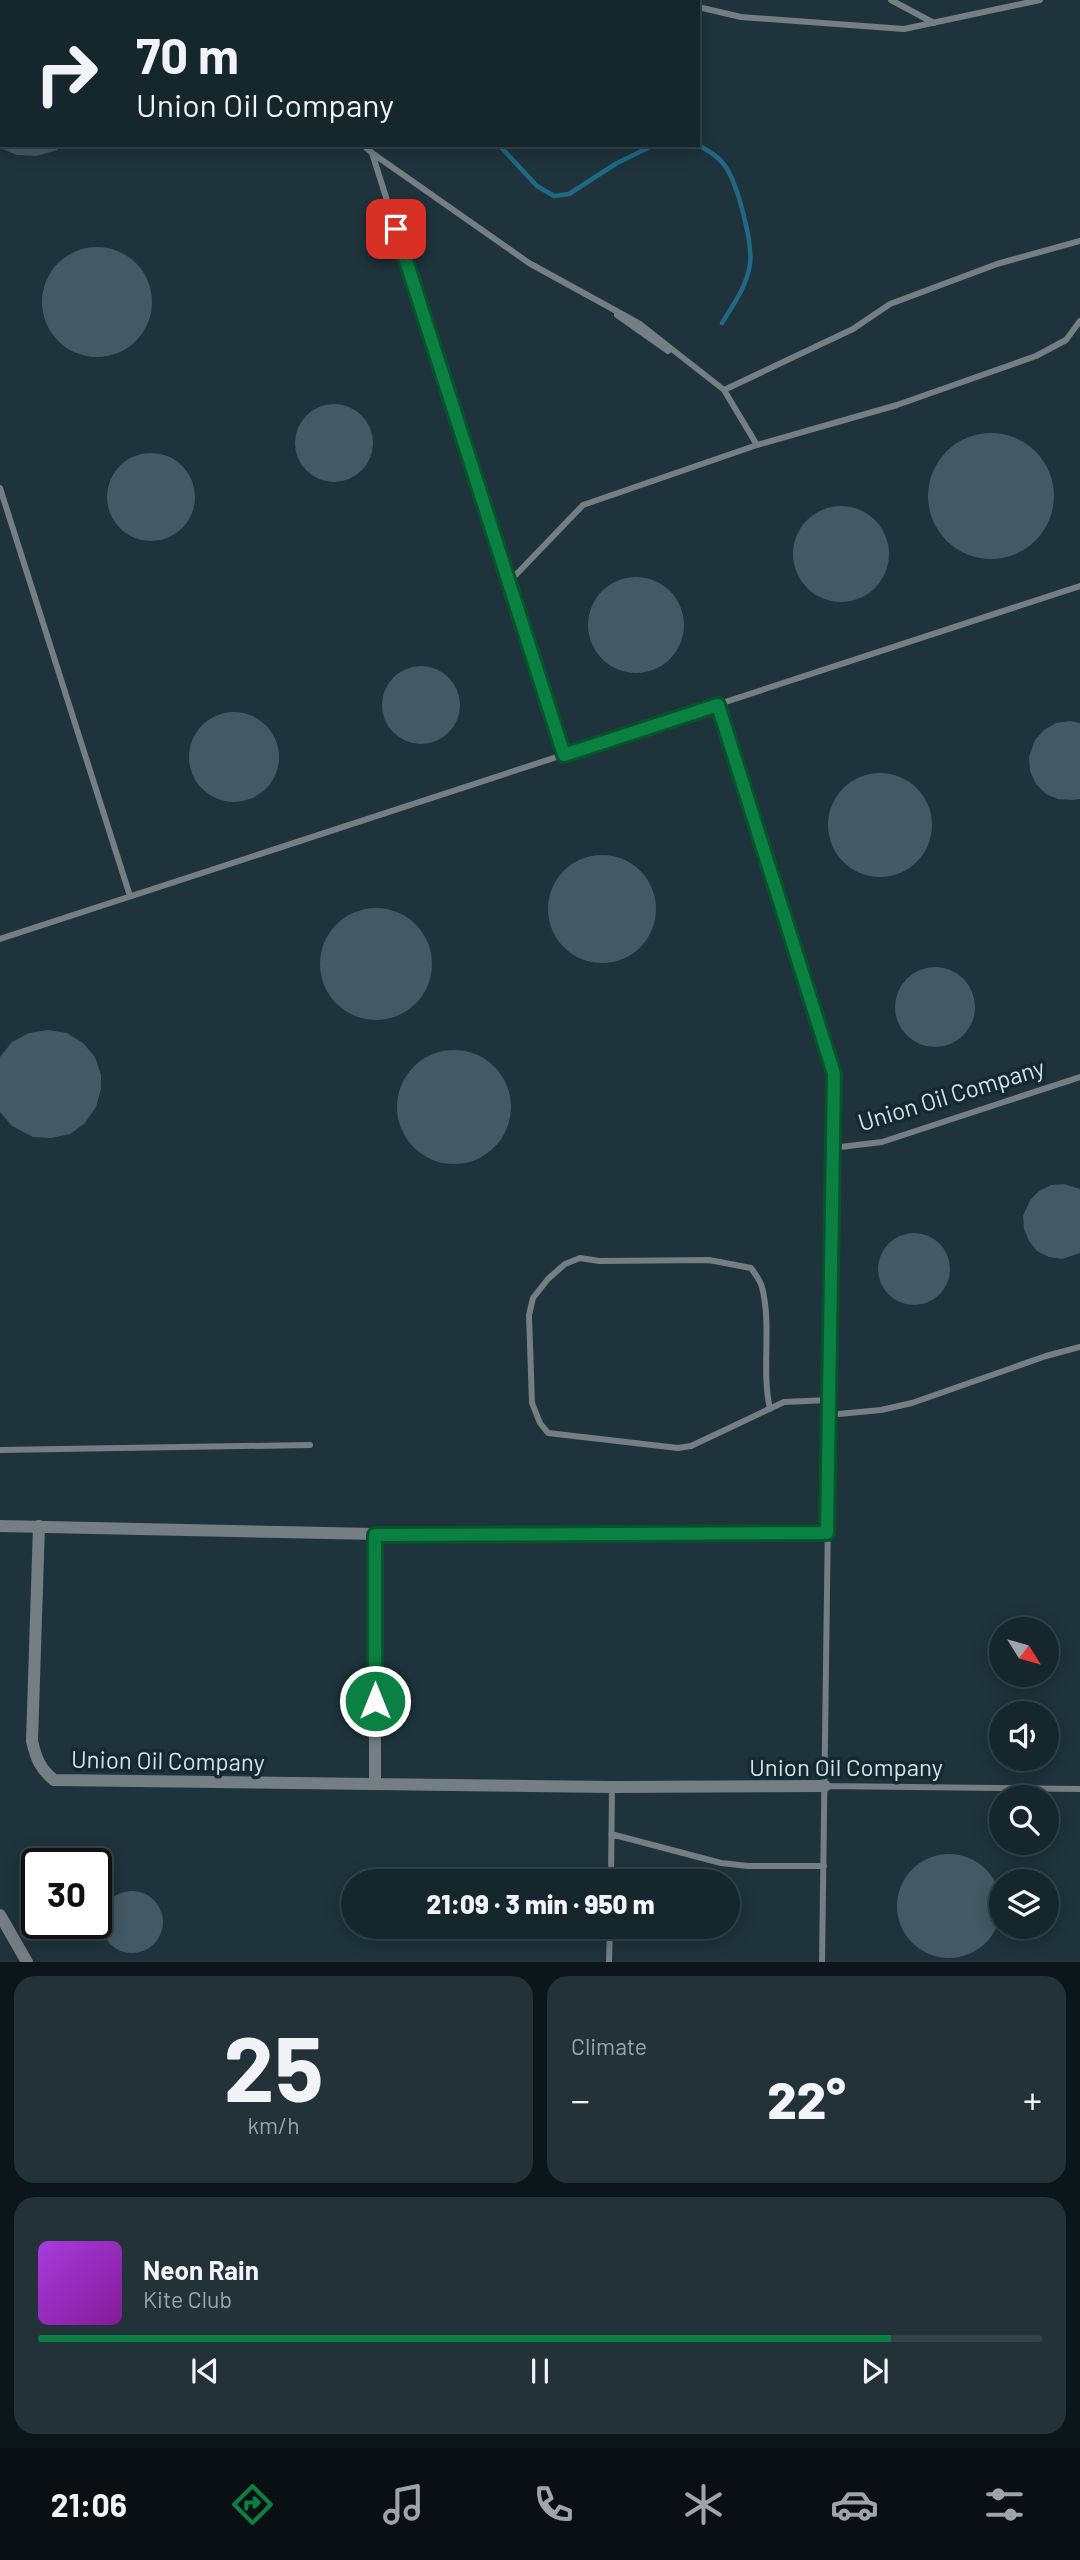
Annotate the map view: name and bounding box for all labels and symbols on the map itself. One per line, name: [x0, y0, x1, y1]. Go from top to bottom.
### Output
pin: [366, 199, 426, 259]
street label: Union Oil Company: [854, 1052, 1048, 1136]
north arrow: [989, 1617, 1059, 1687]
position arrow: [338, 1664, 412, 1738]
street label: Union Oil Company: [71, 1744, 265, 1776]
street label: Union Oil Company: [749, 1752, 943, 1781]
speed limit sign: 30: [21, 1848, 112, 1939]

